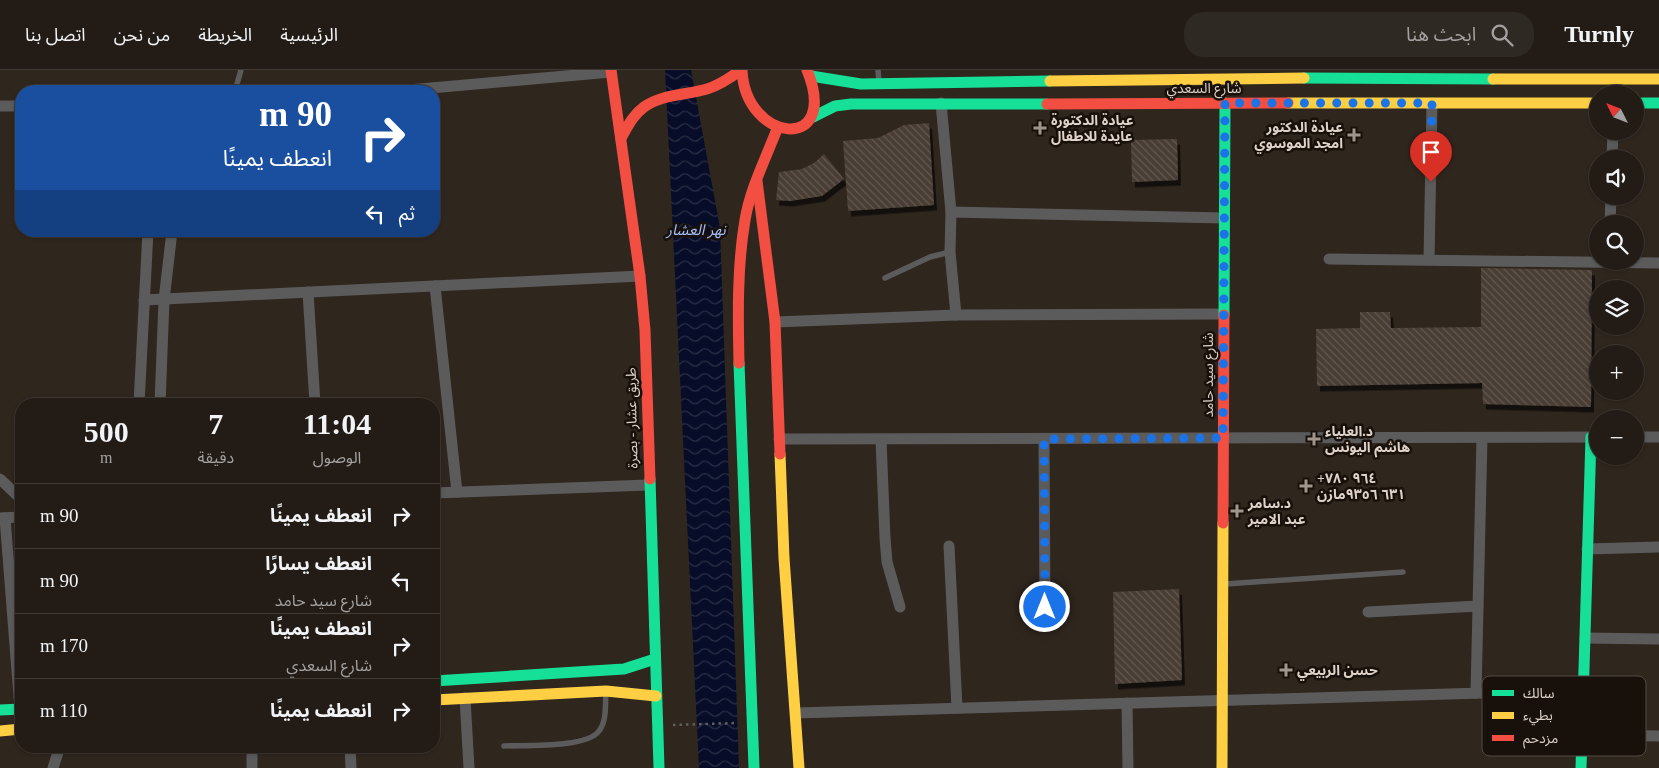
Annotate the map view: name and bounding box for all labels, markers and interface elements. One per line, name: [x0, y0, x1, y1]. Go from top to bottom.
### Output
search box: [1184, 12, 1534, 57]
icon: search: [1488, 21, 1516, 49]
text: Turnly: [1564, 21, 1634, 47]
text: ابحث هنا: [1406, 24, 1476, 45]
text: اتصل بنا: [25, 25, 86, 45]
text: من نحن: [114, 25, 170, 45]
text: الخريطة: [198, 25, 252, 45]
text: الرئيسية: [280, 25, 338, 45]
street label: شارع السعدي: [1166, 81, 1242, 99]
north arrow: [1589, 85, 1644, 140]
map controls: [1589, 85, 1644, 465]
text: 90 m: [259, 95, 332, 134]
icon: right: [350, 105, 415, 170]
place label: عيادة الدكتورة عايدة للاطفال: [1051, 113, 1134, 145]
place label: عيادة الدكتور امجد الموسوي: [1254, 120, 1343, 154]
marker: عيادة الدكتورة عايدة للاطفال: [1033, 121, 1047, 135]
marker: عيادة الدكتور امجد الموسوي: [1347, 128, 1361, 142]
pin: [1410, 131, 1452, 182]
icon: arrive: [1417, 138, 1445, 166]
text: انعطف يمينًا: [223, 146, 332, 171]
button: sound: [1589, 150, 1644, 205]
icon: left: [361, 200, 389, 228]
text: ثم: [399, 203, 415, 224]
button: search: [1589, 215, 1644, 270]
water label: نهر العشار: [665, 222, 727, 239]
button: layers: [1589, 280, 1644, 335]
street label: شارع سيد حامد: [1201, 332, 1219, 418]
button: +: [1589, 345, 1644, 400]
street label: طريق عشار - بصرة: [624, 367, 642, 469]
text: 7: [208, 407, 223, 440]
text: 11:04: [303, 407, 371, 440]
button: −: [1589, 410, 1644, 465]
text: 500: [84, 415, 129, 448]
place label: د.العلياء هاشم اليونس: [1325, 424, 1410, 458]
marker: د.العلياء هاشم اليونس: [1307, 432, 1321, 446]
text: m: [100, 449, 113, 466]
text: دقيقة: [198, 449, 234, 466]
text: الوصول: [313, 449, 361, 466]
place label: +٩٦٤ ٧٨٠ ٦٣١ ٩٣٥٦مازن: [1317, 471, 1405, 503]
marker: +٩٦٤ ٧٨٠ ٦٣١ ٩٣٥٦مازن: [1299, 479, 1313, 493]
place label: د.سامر عبد الامير: [1247, 496, 1306, 528]
icon: right: [387, 502, 415, 530]
marker: د.سامر عبد الامير: [1230, 504, 1244, 518]
text: 90 m: [40, 505, 79, 526]
text: انعطف يمينًا: [270, 505, 372, 526]
text: انعطف يسارًا: [265, 553, 372, 574]
icon: left: [387, 567, 415, 595]
text: 90 m: [40, 570, 79, 591]
position arrow: [1018, 580, 1070, 632]
text: شارع سيد حامد: [275, 592, 372, 609]
text: انعطف يمينًا: [270, 618, 372, 639]
icon: right: [387, 632, 415, 660]
text: 170 m: [40, 635, 88, 656]
text: شارع السعدي: [286, 657, 372, 674]
marker: حسن الربيعي: [1279, 663, 1293, 677]
place label: حسن الربيعي: [1297, 663, 1378, 681]
legend: [1482, 676, 1646, 756]
text: سالك: [1523, 686, 1555, 701]
icon: right: [387, 697, 415, 725]
text: 110 m: [40, 700, 87, 721]
text: انعطف يمينًا: [270, 700, 372, 721]
text: بطيء: [1523, 708, 1553, 726]
text: مزدحم: [1523, 731, 1558, 749]

